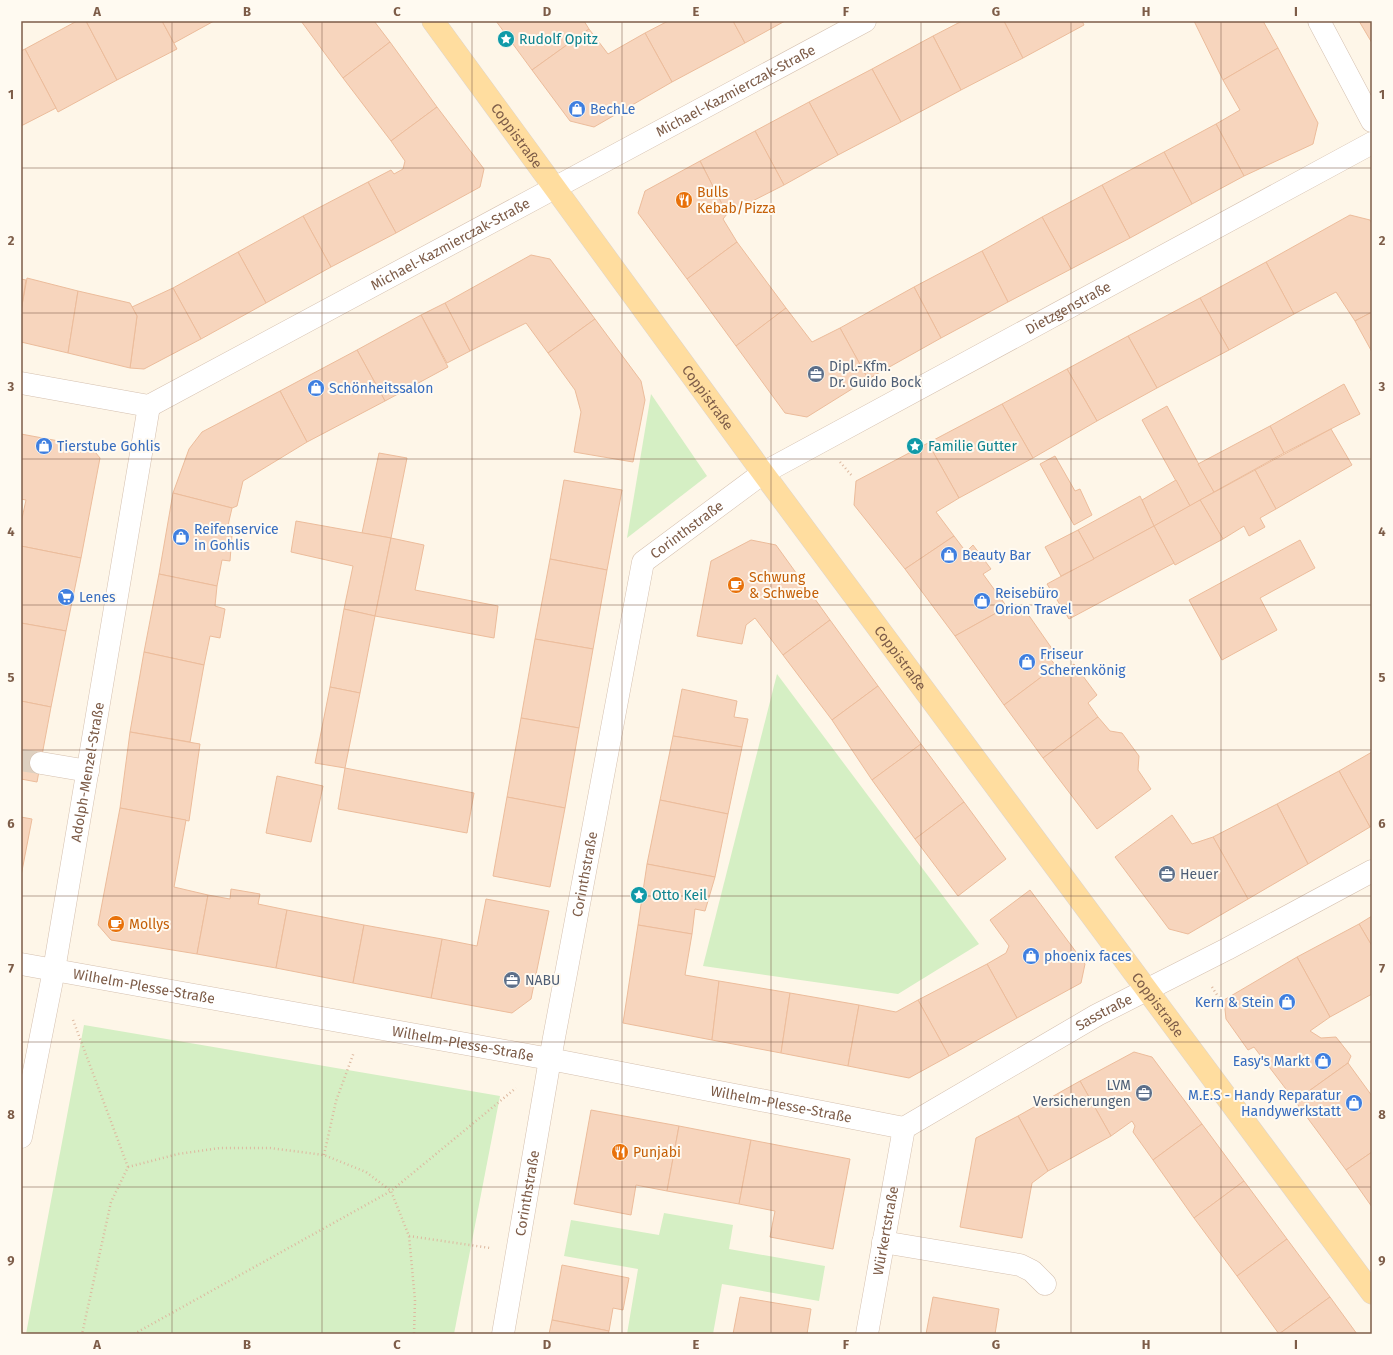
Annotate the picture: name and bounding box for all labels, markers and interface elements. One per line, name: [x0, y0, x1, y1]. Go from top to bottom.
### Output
text: A: [92, 4, 101, 19]
text: B: [243, 4, 251, 19]
text: C: [393, 4, 401, 19]
text: D: [543, 4, 552, 19]
text: E: [693, 4, 700, 19]
text: F: [843, 4, 850, 19]
text: G: [992, 4, 1000, 19]
text: H: [1142, 4, 1150, 19]
text: I: [1294, 4, 1298, 19]
place icon: Rudolf Opitz: [496, 29, 516, 49]
place label: Rudolf Opitz: [519, 31, 598, 48]
street label: Michael-Kazmierczak-Straße: [653, 41, 818, 141]
text: 1: [8, 87, 14, 102]
text: 1: [1379, 87, 1385, 102]
shop icon: BechLe: [567, 99, 587, 119]
street label: Coppistraße: [487, 100, 546, 172]
place label: BechLe: [590, 101, 635, 118]
place label: Bulls Kebab/Pizza: [697, 184, 776, 217]
restaurant icon: Bulls Kebab/Pizza: [674, 190, 694, 210]
street label: Michael-Kazmierczak-Straße: [368, 195, 533, 294]
text: 2: [8, 233, 15, 248]
text: 2: [1379, 233, 1386, 248]
street label: Dietzgenstraße: [1023, 278, 1114, 338]
place label: Dipl.-Kfm. Dr. Guido Bock: [829, 358, 922, 391]
street label: Coppistraße: [678, 362, 737, 434]
office icon: Dipl.-Kfm. Dr. Guido Bock: [806, 364, 826, 384]
shop icon: Schönheitssalon: [306, 378, 326, 398]
text: 3: [7, 379, 15, 394]
text: 3: [1378, 379, 1386, 394]
place label: Schönheitssalon: [329, 380, 433, 397]
shop icon: Tierstube Gohlis: [34, 436, 54, 456]
place icon: Familie Gutter: [905, 436, 925, 456]
place label: Tierstube Gohlis: [57, 438, 161, 455]
place label: Familie Gutter: [928, 438, 1017, 455]
street label: Corinthstraße: [647, 497, 727, 563]
place label: Reifenservice in Gohlis: [194, 521, 279, 554]
text: 4: [7, 524, 15, 539]
text: 4: [1378, 524, 1386, 539]
shop icon: Reifenservice in Gohlis: [171, 527, 191, 547]
shop icon: Beauty Bar: [939, 545, 959, 565]
place label: Beauty Bar: [962, 547, 1031, 564]
place label: Schwung & Schwebe: [749, 569, 819, 602]
cafe icon: Schwung & Schwebe: [726, 575, 746, 595]
place label: Reisebüro Orion Travel: [995, 585, 1072, 618]
supermarket icon: Lenes: [56, 587, 76, 607]
place label: Lenes: [79, 589, 116, 606]
shop icon: Reisebüro Orion Travel: [972, 591, 992, 611]
street label: Coppistraße: [870, 622, 930, 694]
place label: Friseur Scherenkönig: [1040, 646, 1126, 679]
shop icon: Friseur Scherenkönig: [1017, 652, 1037, 672]
text: 5: [8, 670, 15, 685]
text: 5: [1379, 670, 1386, 685]
street label: Adolph-Menzel-Straße: [68, 701, 108, 843]
text: 6: [7, 816, 15, 831]
text: 6: [1378, 816, 1386, 831]
street label: Corinthstraße: [569, 830, 601, 918]
office icon: Heuer: [1157, 864, 1177, 884]
place label: Heuer: [1180, 866, 1219, 883]
place icon: Otto Keil: [629, 885, 649, 905]
place label: Otto Keil: [652, 887, 707, 904]
cafe icon: Mollys: [106, 914, 126, 934]
place label: Mollys: [129, 916, 170, 933]
shop icon: phoenix faces: [1021, 946, 1041, 966]
place label: phoenix faces: [1044, 948, 1132, 965]
text: 7: [8, 961, 14, 976]
text: 7: [1379, 961, 1385, 976]
street label: Wilhelm-Plesse-Straße: [72, 966, 216, 1008]
street label: Coppistraße: [1128, 969, 1187, 1041]
office icon: NABU: [502, 970, 522, 990]
place label: NABU: [525, 972, 560, 989]
street label: Sasstraße: [1073, 991, 1135, 1035]
shop icon: Kern & Stein: [1277, 992, 1297, 1012]
place label: Kern & Stein: [1195, 994, 1274, 1011]
street label: Wilhelm-Plesse-Straße: [391, 1023, 535, 1065]
shop icon: Easy's Markt: [1313, 1051, 1333, 1071]
place label: Easy's Markt: [1233, 1053, 1311, 1070]
place label: LVM Versicherungen: [1033, 1077, 1131, 1110]
street label: Wilhelm-Plesse-Straße: [709, 1082, 853, 1127]
office icon: LVM Versicherungen: [1134, 1083, 1154, 1103]
place label: M.E.S - Handy Reparatur Handywerkstatt: [1188, 1087, 1342, 1120]
shop icon: M.E.S - Handy Reparatur Handywerkstatt: [1344, 1093, 1364, 1113]
text: 8: [7, 1107, 15, 1122]
text: 8: [1378, 1107, 1386, 1122]
restaurant icon: Punjabi: [610, 1142, 630, 1162]
place label: Punjabi: [633, 1144, 681, 1161]
street label: Corinthstraße: [512, 1149, 543, 1237]
street label: Würkertstraße: [870, 1185, 902, 1277]
text: 9: [7, 1253, 15, 1268]
text: 9: [1378, 1253, 1386, 1268]
text: A: [92, 1337, 101, 1352]
text: B: [243, 1337, 251, 1352]
text: C: [393, 1337, 401, 1352]
text: D: [543, 1337, 552, 1352]
text: E: [693, 1337, 700, 1352]
text: F: [843, 1337, 850, 1352]
text: G: [992, 1337, 1000, 1352]
text: H: [1142, 1337, 1150, 1352]
text: I: [1294, 1337, 1298, 1352]

